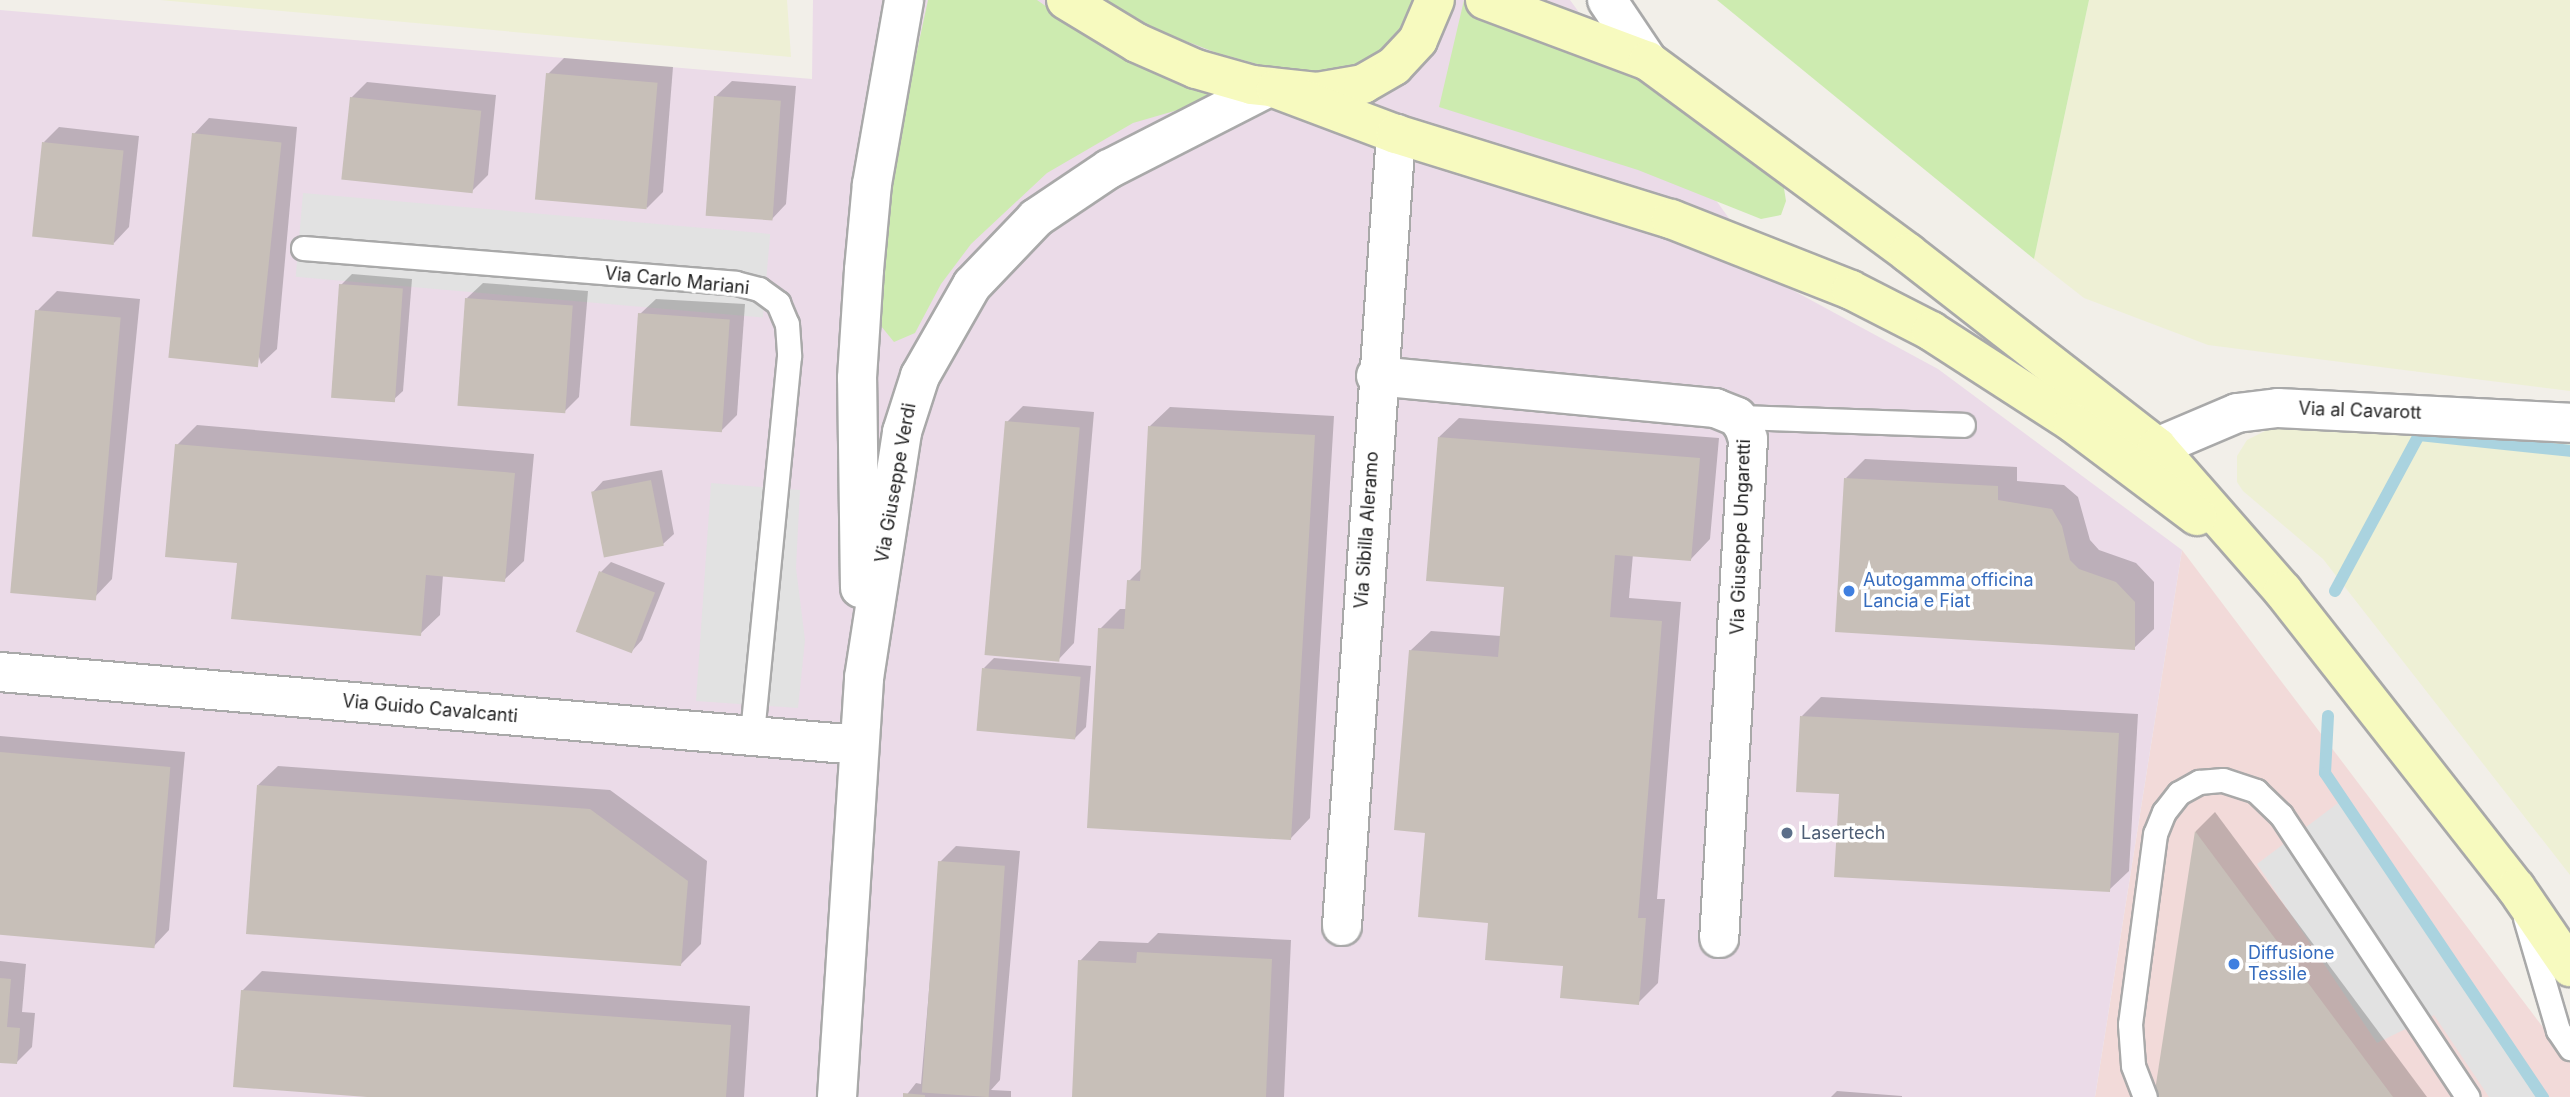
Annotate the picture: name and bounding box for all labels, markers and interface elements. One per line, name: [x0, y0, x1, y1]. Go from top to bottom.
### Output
street label: Via Carlo Mariani: [604, 263, 750, 299]
street label: Via al Cavarott: [2298, 398, 2422, 424]
street label: Via Giuseppe Verdi: [871, 401, 921, 565]
street label: Via Giuseppe Ungaretti: [1727, 439, 1755, 635]
street label: Via Sibilla Aleramo: [1351, 451, 1383, 609]
place label: Autogamma officina Lancia e Fiat: [1863, 570, 2034, 612]
marker: Autogamma officina Lancia e Fiat: [1841, 583, 1857, 599]
street label: Via Guido Cavalcanti: [341, 691, 519, 727]
place label: Lasertech: [1801, 822, 1885, 844]
marker: Lasertech: [1779, 825, 1795, 841]
place label: Diffusione Tessile: [2248, 943, 2334, 986]
marker: Diffusione Tessile: [2226, 956, 2242, 972]

